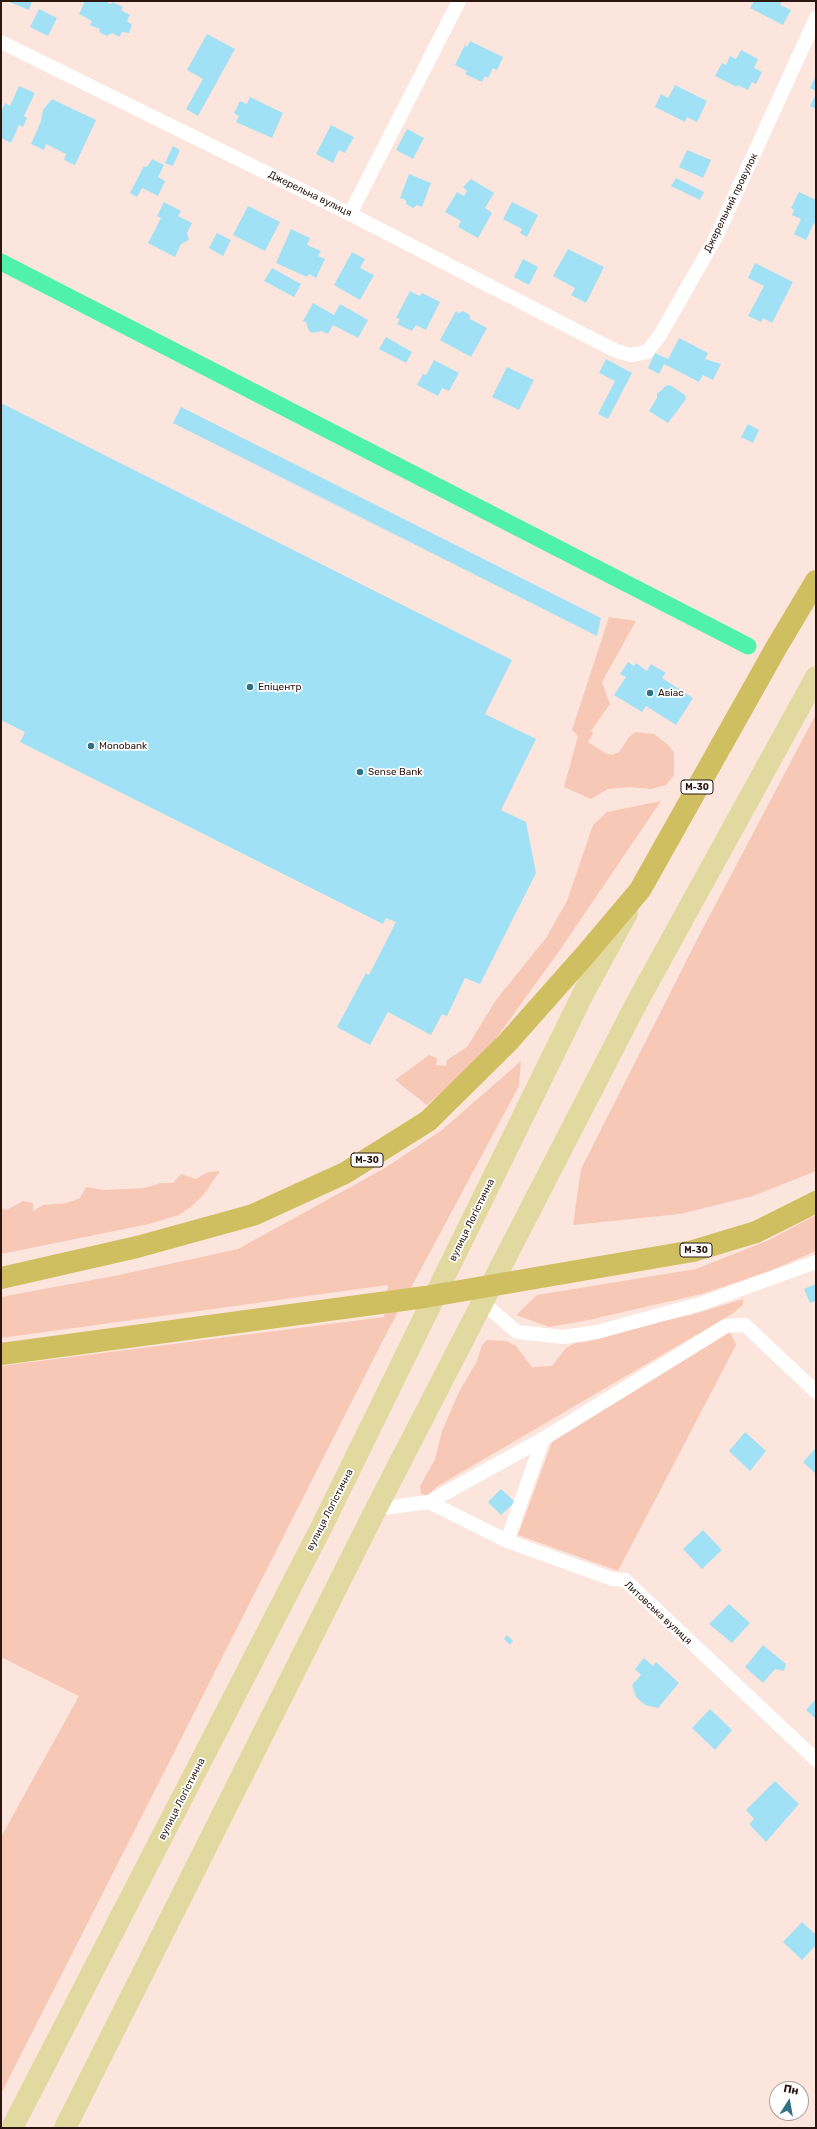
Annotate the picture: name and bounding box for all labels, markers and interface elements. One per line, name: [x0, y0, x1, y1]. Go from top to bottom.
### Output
street label: Джерельний провулок: [702, 151, 760, 255]
street label: Джерельна вулиця: [266, 169, 354, 219]
place label: Епіцентр: [258, 681, 301, 693]
marker: Епіцентр: [245, 682, 255, 692]
place label: Авіас: [658, 687, 684, 699]
marker: Авіас: [645, 688, 655, 698]
place label: Monobank: [99, 740, 147, 752]
marker: Monobank: [86, 741, 96, 751]
place label: Sense Bank: [368, 766, 422, 778]
marker: Sense Bank: [355, 767, 365, 777]
road number: М-30: [681, 780, 713, 794]
road number: М-30: [351, 1153, 383, 1167]
street label: вулиця Логістична: [447, 1177, 497, 1263]
road number: М-30: [680, 1243, 712, 1257]
street label: вулиця Логістична: [304, 1467, 356, 1553]
street label: Литовська вулиця: [622, 1579, 694, 1647]
street label: вулиця Логістична: [156, 1756, 208, 1842]
north arrow: [769, 2081, 809, 2121]
text: Пн: [782, 2082, 800, 2098]

